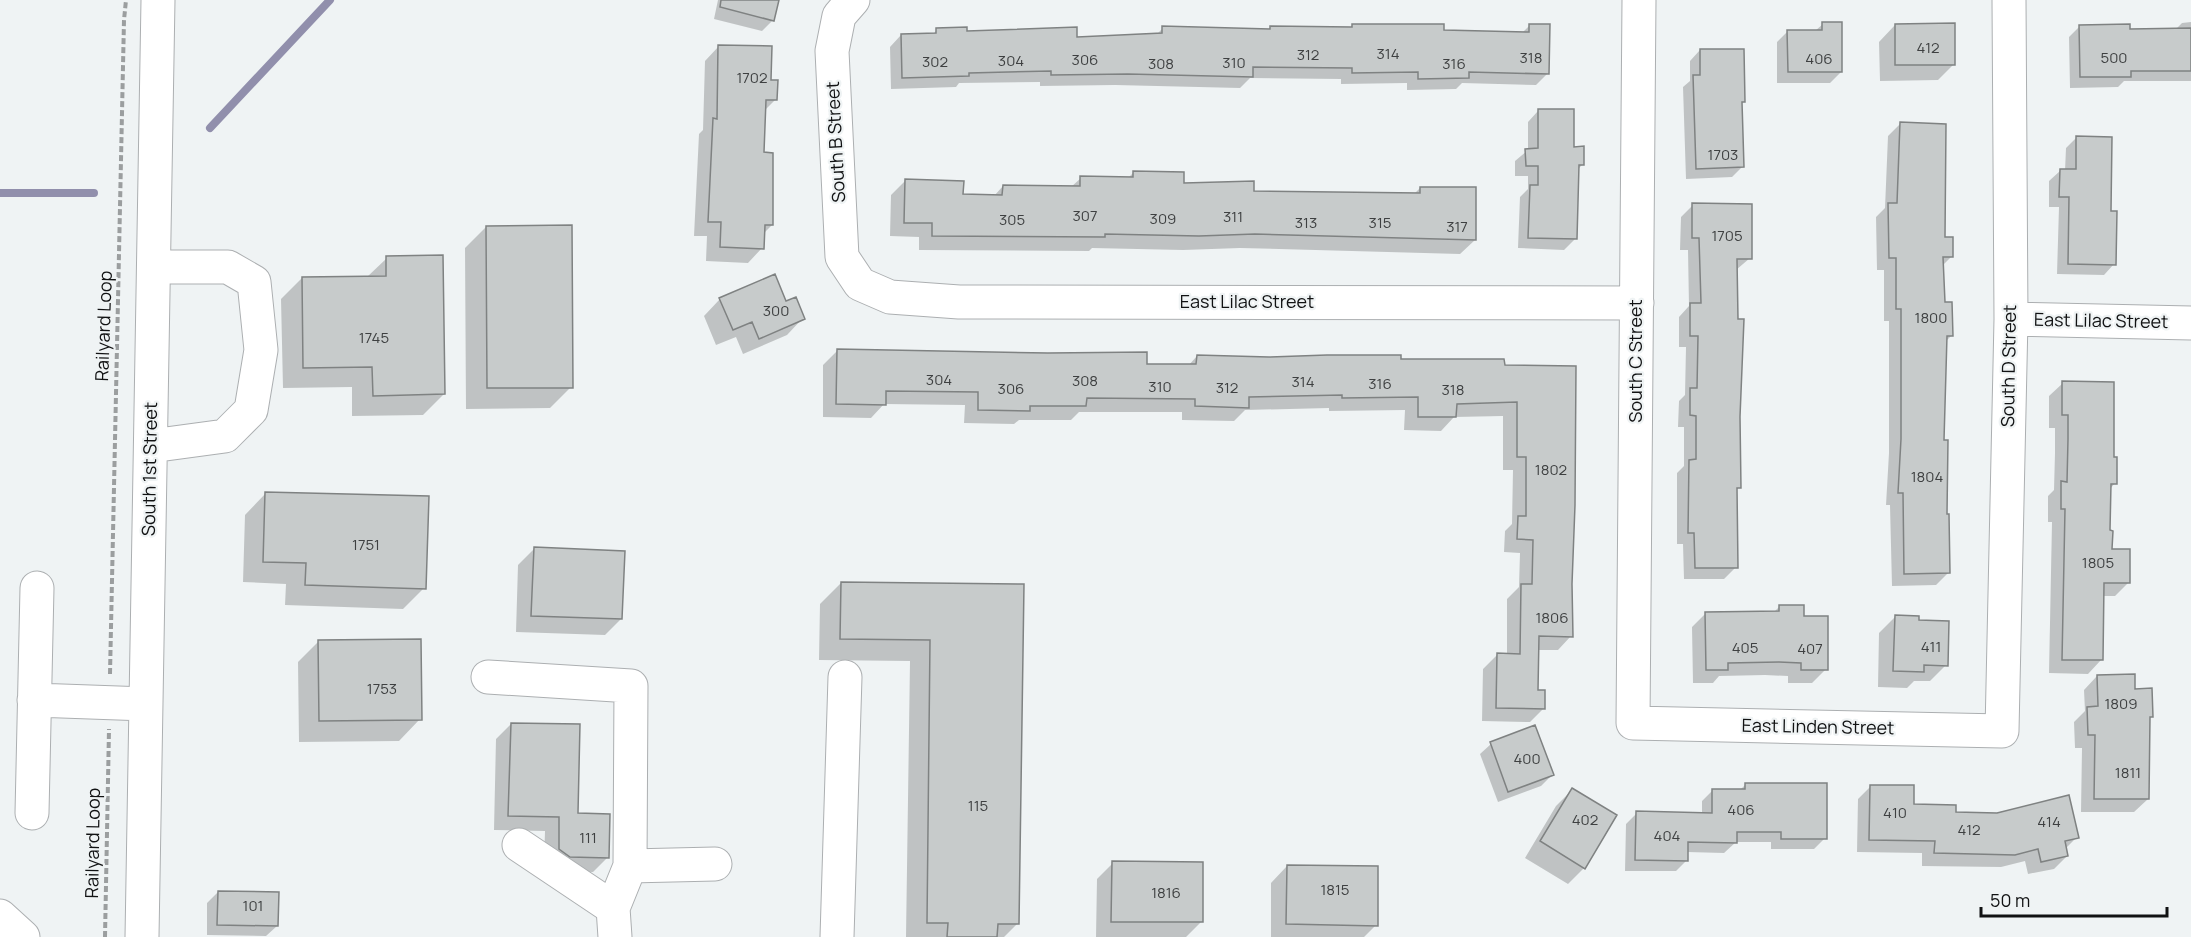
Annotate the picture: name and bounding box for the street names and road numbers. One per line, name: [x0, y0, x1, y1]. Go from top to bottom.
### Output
street label: South B Street: [820, 81, 850, 203]
street label: Railyard Loop: [89, 270, 117, 382]
street label: East Lilac Street: [1180, 289, 1314, 313]
street label: South C Street: [1623, 299, 1647, 423]
street label: South D Street: [1995, 305, 2021, 427]
street label: East Lilac Street: [2034, 307, 2168, 333]
street label: South 1st Street: [136, 402, 162, 536]
street label: East Linden Street: [1742, 713, 1895, 739]
street label: Railyard Loop: [79, 787, 105, 898]

